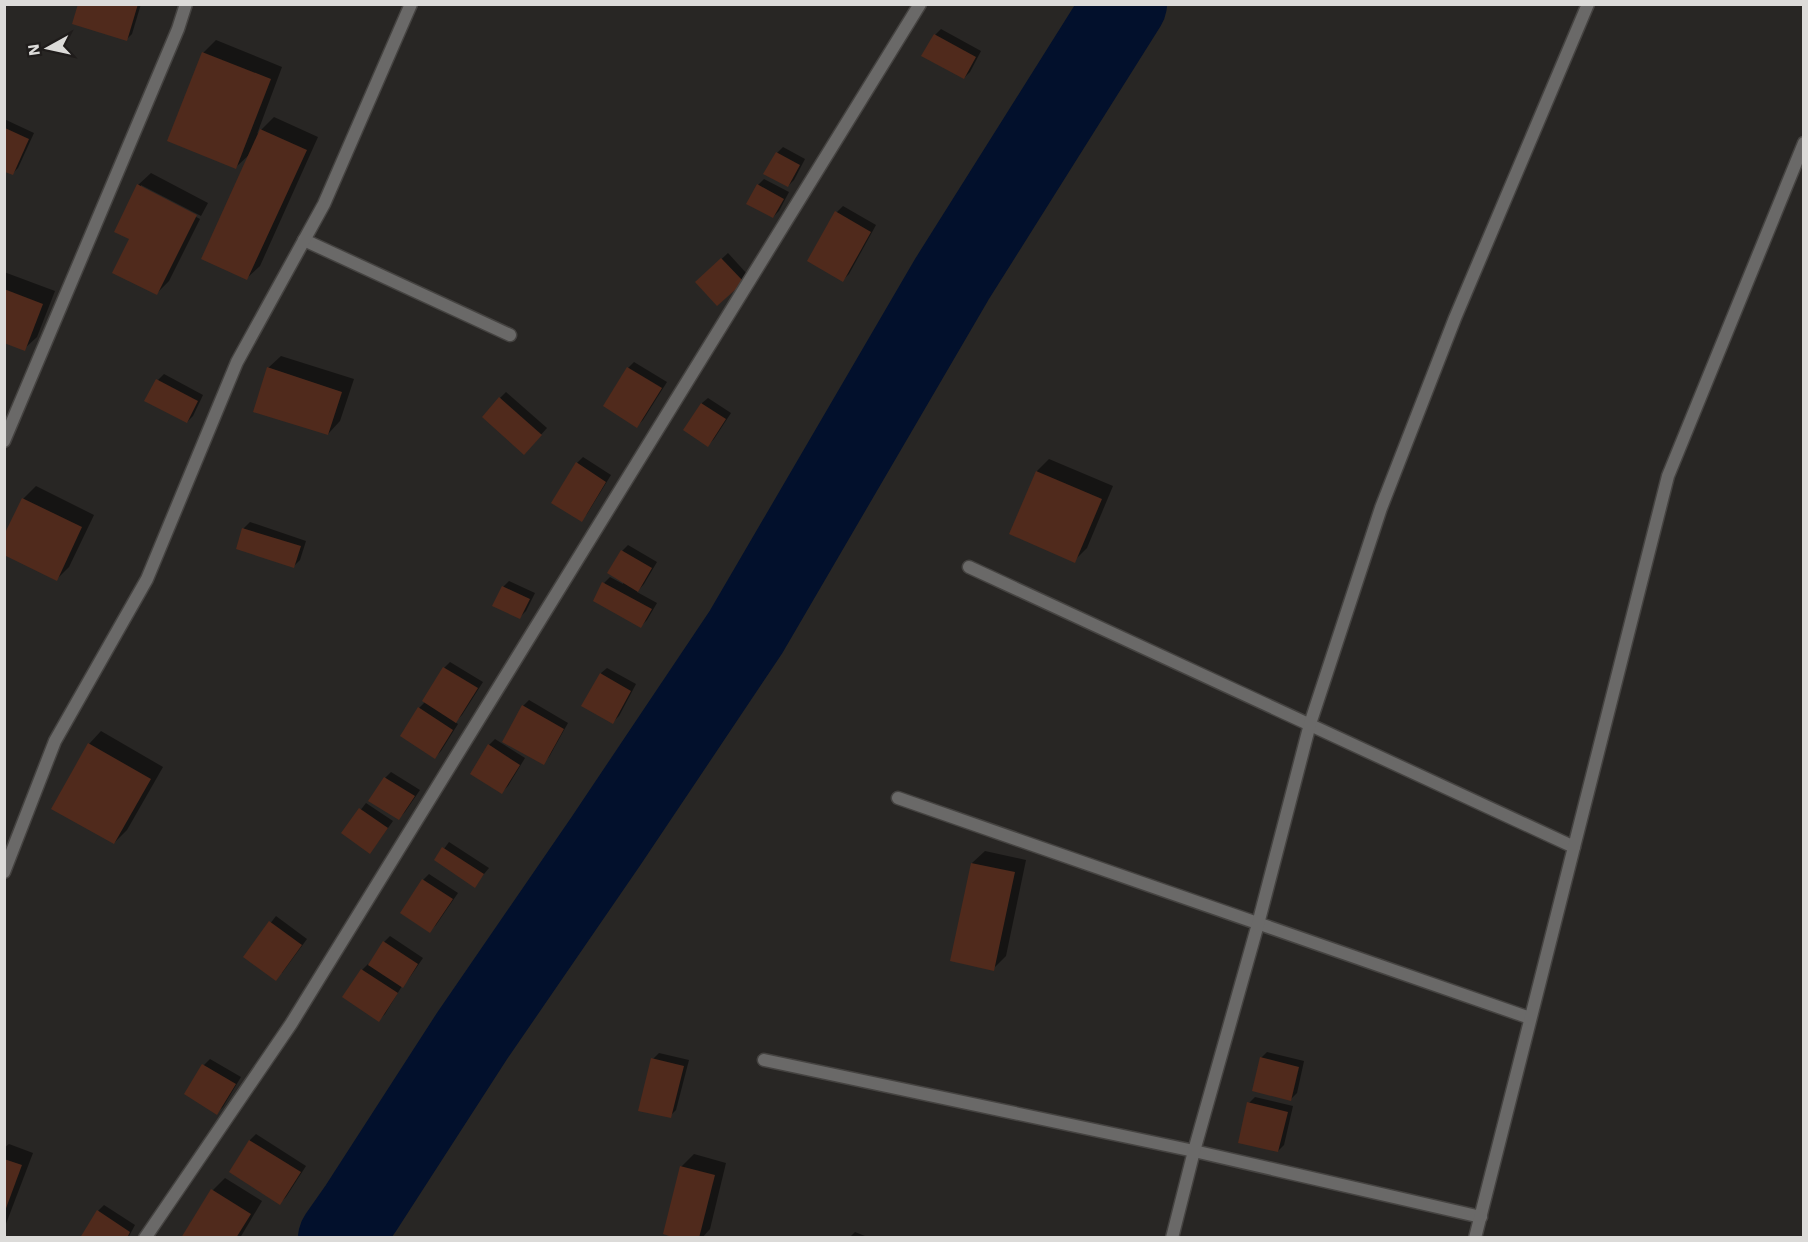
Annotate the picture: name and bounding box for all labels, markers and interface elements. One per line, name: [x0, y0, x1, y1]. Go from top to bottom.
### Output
north arrow: [18, 18, 78, 78]
text: N: [23, 43, 44, 57]

